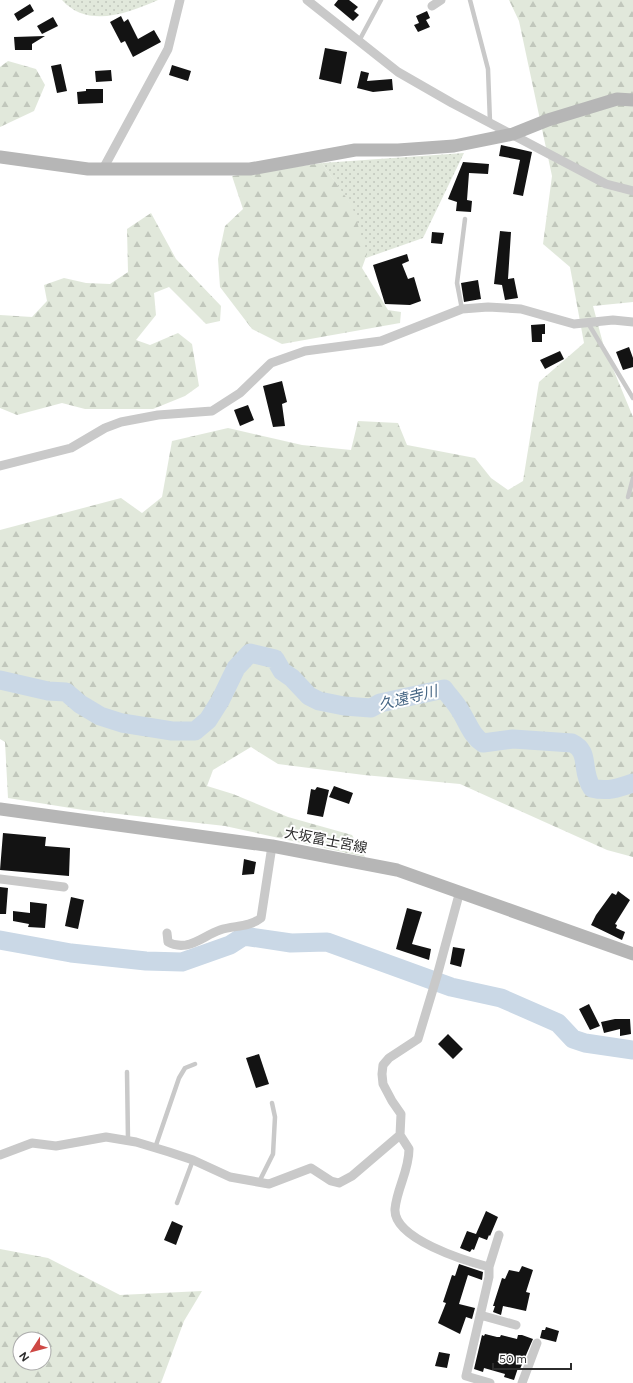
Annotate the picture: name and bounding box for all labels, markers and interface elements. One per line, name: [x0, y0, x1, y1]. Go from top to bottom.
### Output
water label: 久遠寺川: [377, 682, 441, 714]
street label: 大坂富士宮線: [283, 824, 369, 857]
north arrow: [12, 1331, 52, 1371]
scale bar: [493, 1345, 571, 1371]
text: N: [17, 1349, 32, 1364]
text: 50 m: [499, 1352, 527, 1366]

